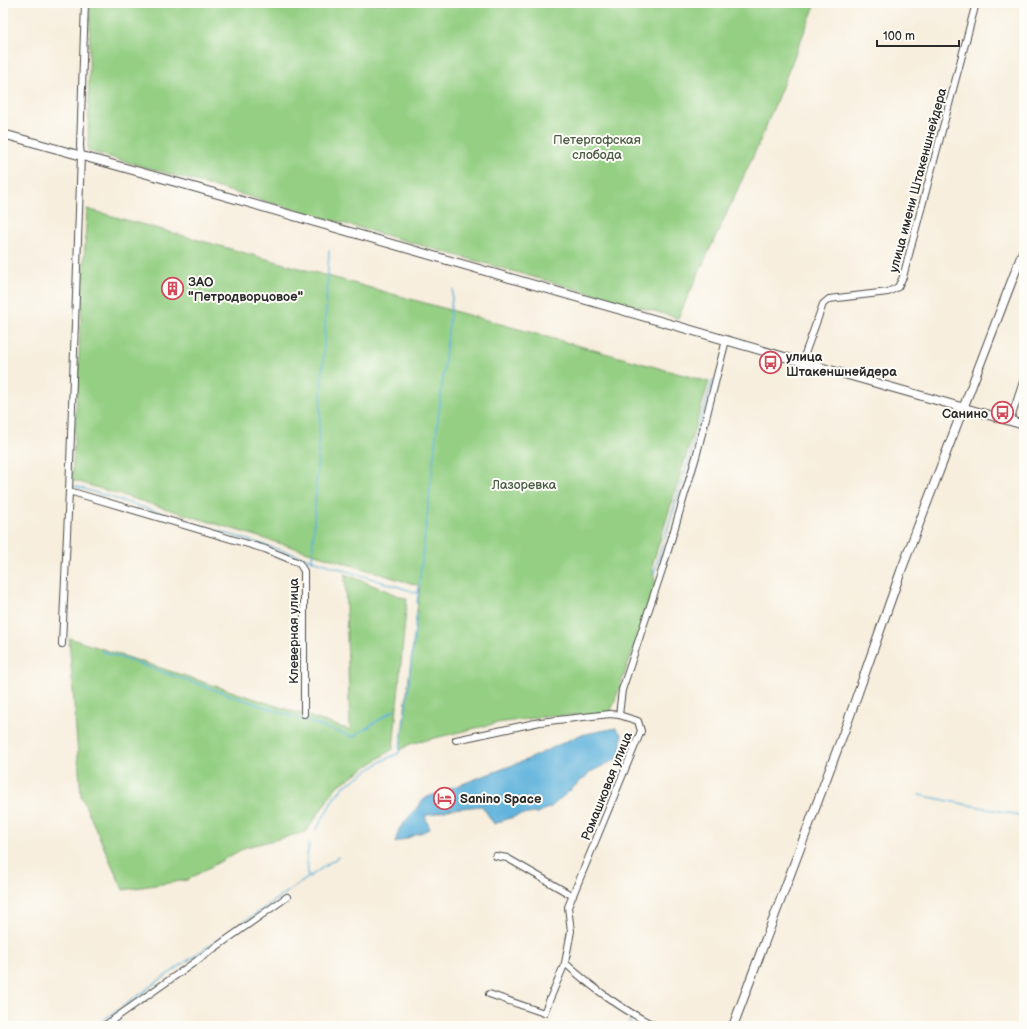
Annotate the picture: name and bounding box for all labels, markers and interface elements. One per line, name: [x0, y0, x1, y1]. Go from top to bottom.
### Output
scale bar: [877, 22, 959, 48]
text: 100 m: [883, 29, 915, 44]
street label: улица имени Штакеншнейдера: [886, 86, 950, 274]
park label: Петергофская слобода: [553, 132, 641, 163]
place label: ЗАО "Петродворцовое": [188, 274, 303, 305]
building icon: ЗАО "Петродворцовое": [160, 275, 186, 301]
place label: улица Штакеншнейдера: [786, 349, 897, 380]
bus stop icon: улица Штакеншнейдера: [758, 350, 784, 376]
bus stop icon: Санино: [990, 400, 1016, 426]
place label: Санино: [942, 406, 988, 422]
park label: Лазоревка: [491, 477, 557, 493]
street label: Клеверная улица: [286, 578, 302, 684]
street label: Ромашковая улица: [578, 729, 636, 843]
hotel icon: Sanino Space: [432, 785, 458, 811]
place label: Sanino Space: [460, 791, 542, 807]

